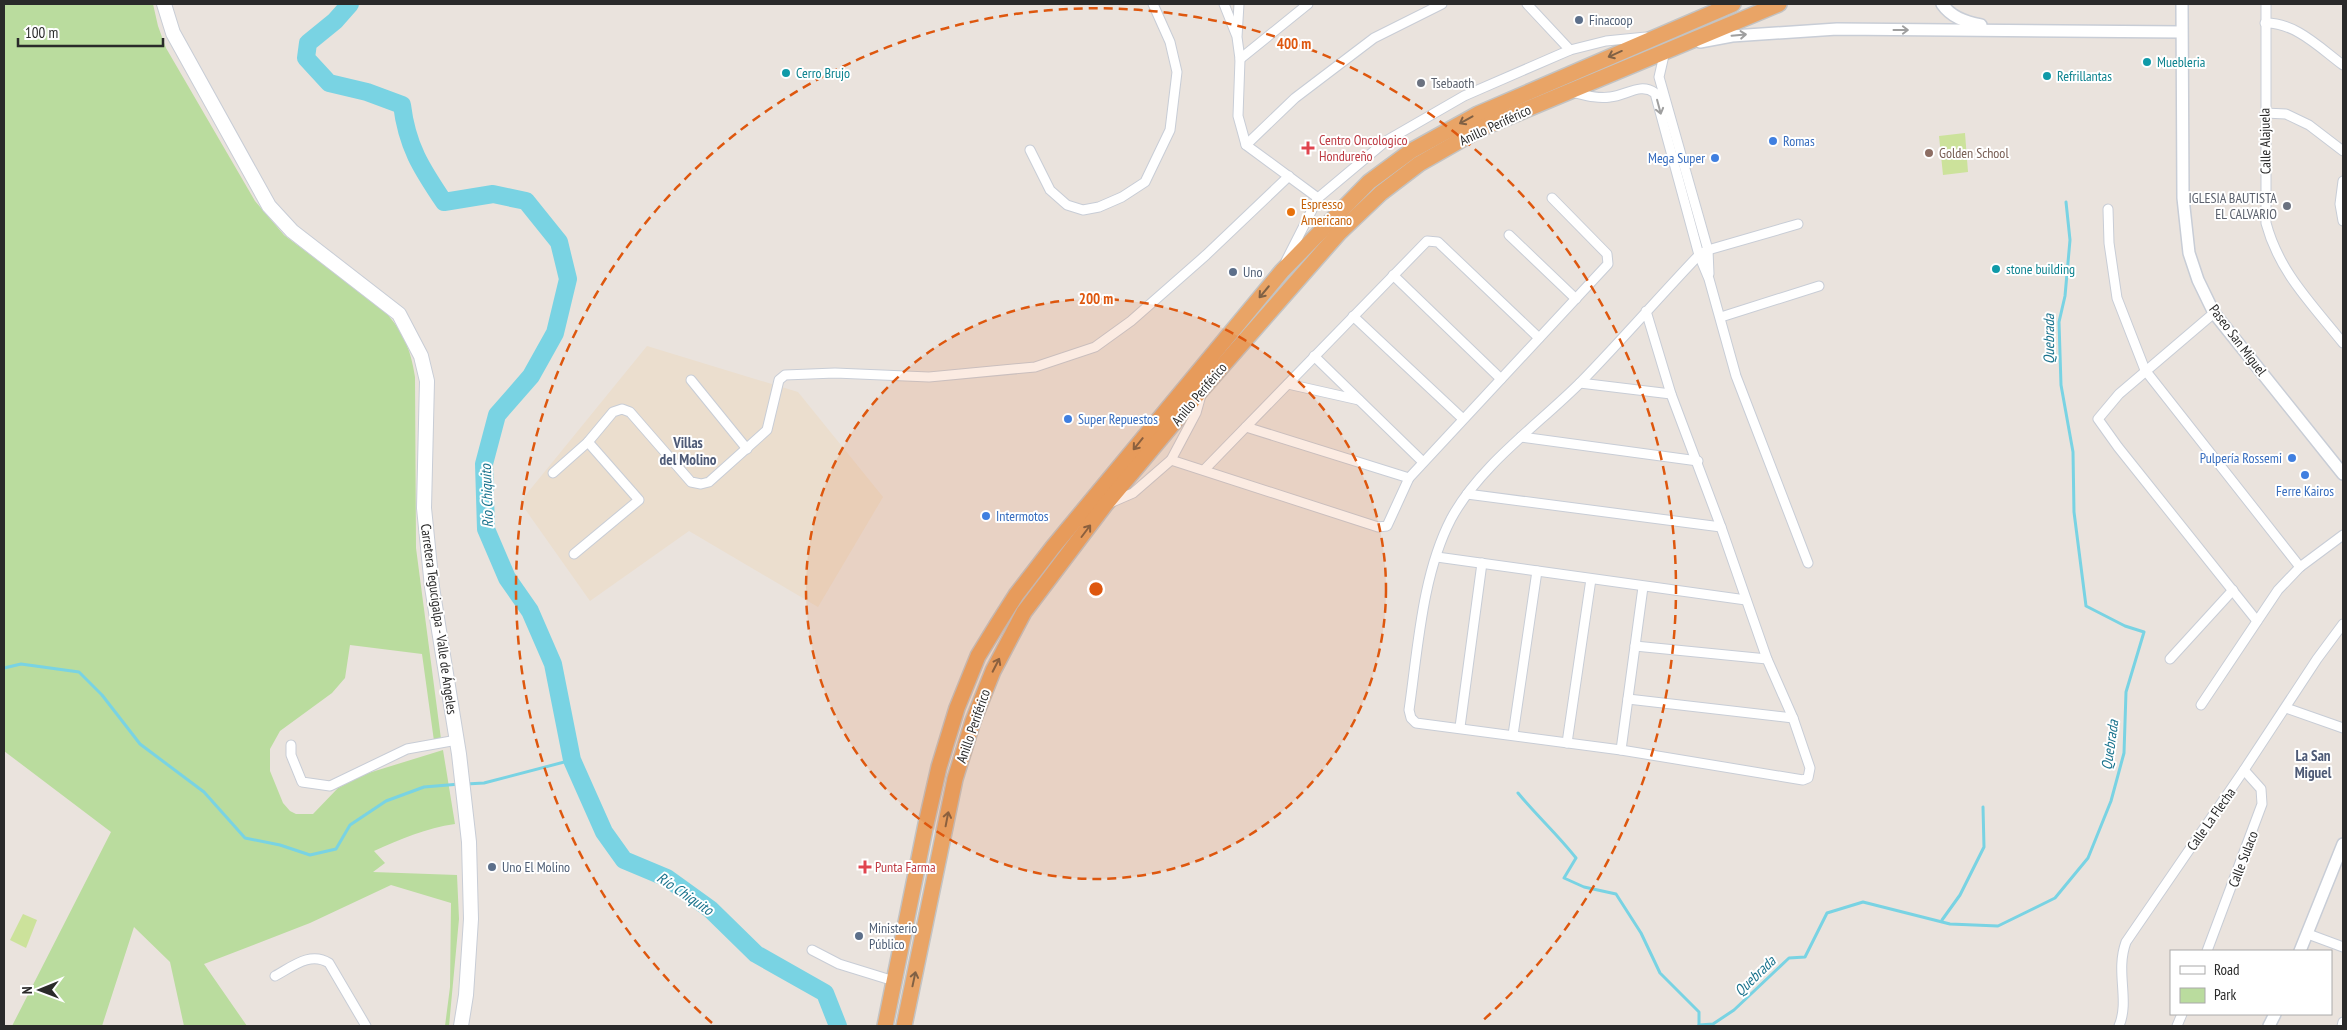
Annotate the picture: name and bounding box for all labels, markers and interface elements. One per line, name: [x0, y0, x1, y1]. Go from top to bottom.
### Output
place label: Finacoop: [1589, 11, 1633, 29]
marker: Finacoop: [1573, 14, 1585, 26]
scale bar: [18, 15, 162, 47]
text: 100 m: [25, 23, 58, 42]
one-way arrow: [1892, 25, 1909, 35]
one-way arrow: [1731, 30, 1747, 40]
text: 400 m: [1277, 34, 1311, 53]
one-way arrow: [1608, 50, 1623, 60]
place label: Muebleria: [2157, 53, 2205, 71]
marker: Muebleria: [2141, 56, 2153, 68]
place label: Cerro Brujo: [796, 64, 850, 82]
marker: Cerro Brujo: [780, 67, 792, 79]
place label: Refrillantas: [2057, 67, 2112, 85]
marker: Refrillantas: [2041, 70, 2053, 82]
place label: Tsebaoth: [1431, 74, 1474, 92]
marker: Tsebaoth: [1415, 77, 1427, 89]
one-way arrow: [1654, 99, 1664, 115]
street label: Anillo Periférico: [1456, 101, 1534, 149]
street label: Calle Alajuela: [2255, 108, 2275, 174]
one-way arrow: [1459, 115, 1474, 125]
place label: Centro Oncologico Hondureño: [1319, 131, 1407, 165]
place label: Romas: [1783, 132, 1815, 150]
marker: Romas: [1767, 135, 1779, 147]
marker: Centro Oncologico Hondureño: [1301, 141, 1315, 155]
place label: Golden School: [1939, 144, 2009, 162]
marker: Golden School: [1923, 147, 1935, 159]
place label: Mega Super: [1648, 149, 1705, 167]
marker: Mega Super: [1709, 152, 1721, 164]
place label: IGLESIA BAUTISTA EL CALVARIO: [2189, 189, 2277, 223]
place label: Espresso Americano: [1301, 195, 1352, 229]
marker: IGLESIA BAUTISTA EL CALVARIO: [2281, 200, 2293, 212]
marker: Espresso Americano: [1285, 206, 1297, 218]
place label: stone building: [2006, 260, 2075, 278]
place label: Uno: [1243, 263, 1263, 281]
marker: stone building: [1990, 263, 2002, 275]
marker: Uno: [1227, 266, 1239, 278]
one-way arrow: [1259, 285, 1270, 298]
text: 200 m: [1079, 289, 1113, 308]
street label: Paseo San Miguel: [2205, 301, 2271, 380]
water label: Quebrada: [2039, 313, 2058, 364]
street label: Anillo Periférico: [1167, 359, 1231, 429]
place label: Super Repuestos: [1078, 410, 1158, 428]
marker: Super Repuestos: [1062, 413, 1074, 425]
district label: Villas del Molino: [660, 433, 717, 469]
one-way arrow: [1133, 437, 1144, 450]
place label: Pulpería Rossemi: [2200, 449, 2282, 467]
marker: Pulpería Rossemi: [2286, 452, 2298, 464]
water label: Río Chiquito: [476, 462, 497, 528]
marker: Ferre Kairos: [2299, 469, 2311, 481]
place label: Ferre Kairos: [2276, 482, 2334, 500]
place label: Intermotos: [996, 507, 1049, 525]
marker: Intermotos: [980, 510, 992, 522]
street label: Carretera Tegucigalpa - Valle de Ángeles: [417, 523, 461, 716]
one-way arrow: [1081, 525, 1092, 538]
centre of rings: [1087, 580, 1105, 598]
one-way arrow: [992, 658, 1001, 673]
street label: Anillo Periférico: [952, 687, 994, 765]
water label: Quebrada: [2097, 718, 2123, 771]
district label: La San Miguel: [2295, 746, 2332, 782]
street label: Calle La Flecha: [2183, 784, 2239, 854]
one-way arrow: [942, 812, 952, 828]
street label: Calle Sulaco: [2224, 828, 2262, 890]
place label: Uno El Molino: [502, 858, 570, 876]
place label: Punta Farma: [875, 858, 936, 876]
marker: Uno El Molino: [486, 861, 498, 873]
marker: Punta Farma: [859, 861, 871, 873]
water label: Río Chiquito: [654, 868, 718, 920]
place label: Ministerio Público: [869, 919, 917, 953]
marker: Ministerio Público: [853, 930, 865, 942]
legend: [2170, 950, 2332, 1015]
water label: Quebrada: [1730, 951, 1780, 1000]
text: Road: [2214, 960, 2240, 979]
north arrow: [15, 965, 65, 1015]
one-way arrow: [910, 971, 919, 987]
text: Park: [2214, 985, 2236, 1004]
text: N: [18, 986, 36, 994]

